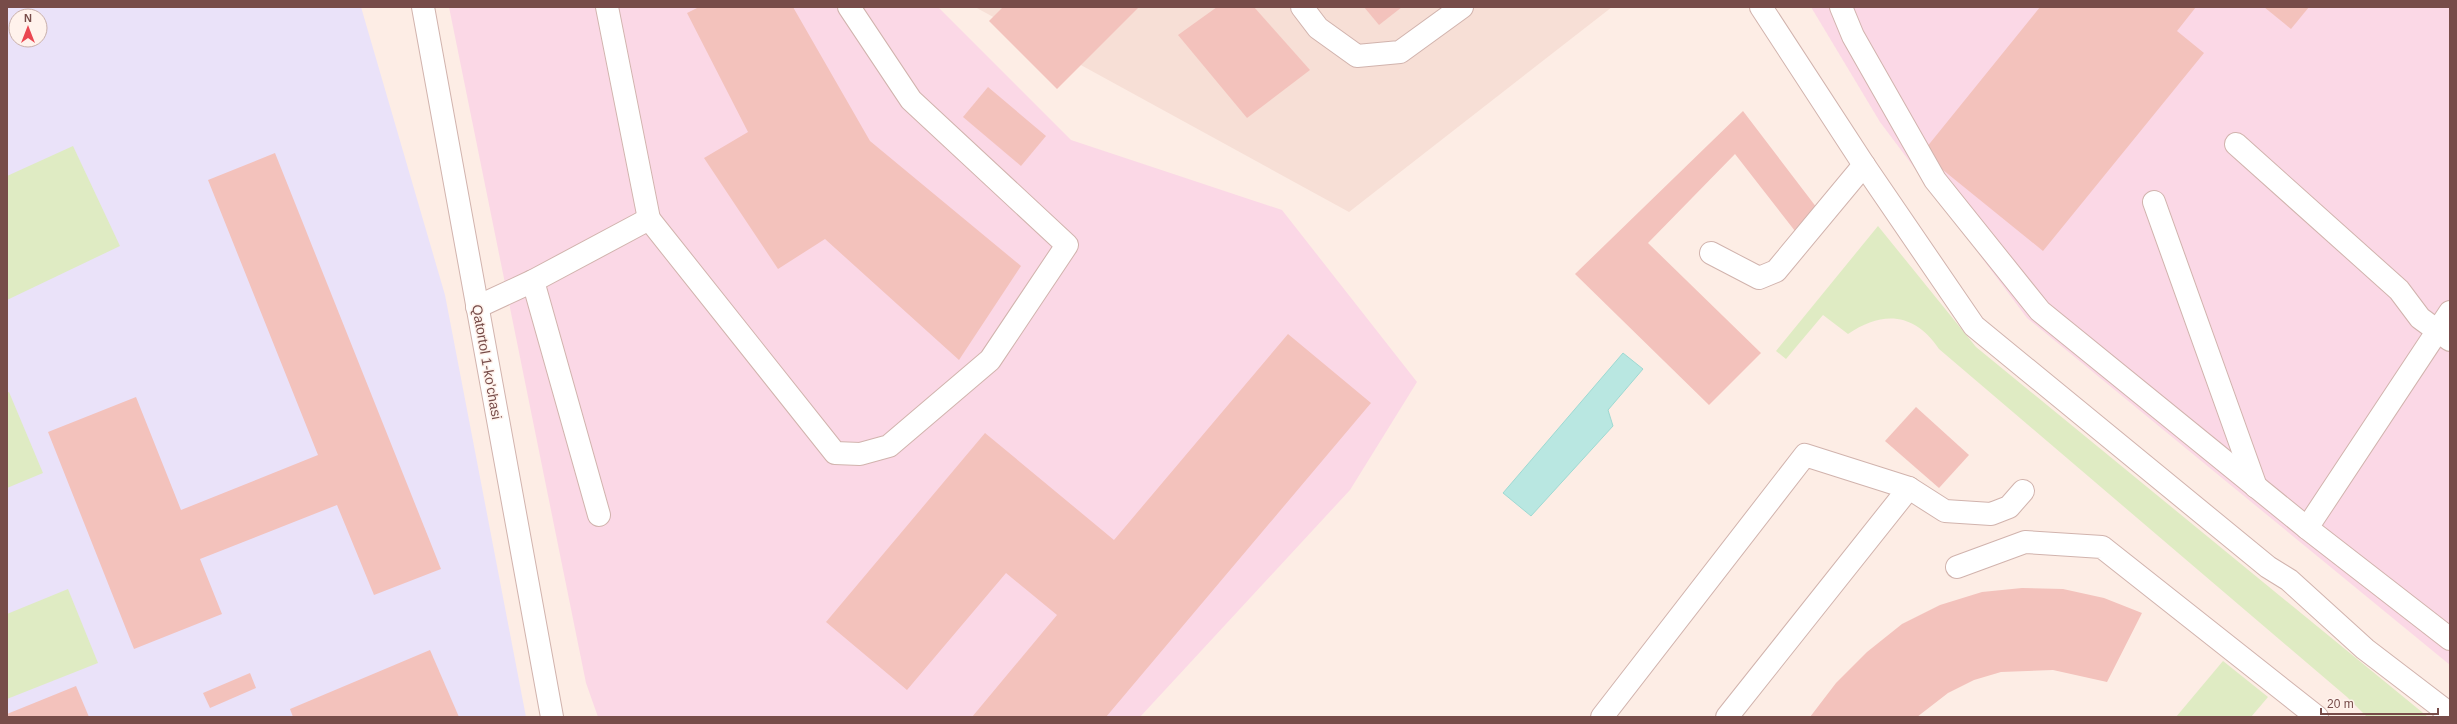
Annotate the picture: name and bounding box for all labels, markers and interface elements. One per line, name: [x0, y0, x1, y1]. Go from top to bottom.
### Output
north arrow: [8, 8, 48, 48]
text: N: [24, 12, 32, 24]
street label: Qatortol 1-ko'chasi: [469, 303, 505, 421]
scale bar: [2321, 690, 2438, 716]
text: 20 m: [2327, 697, 2354, 711]

